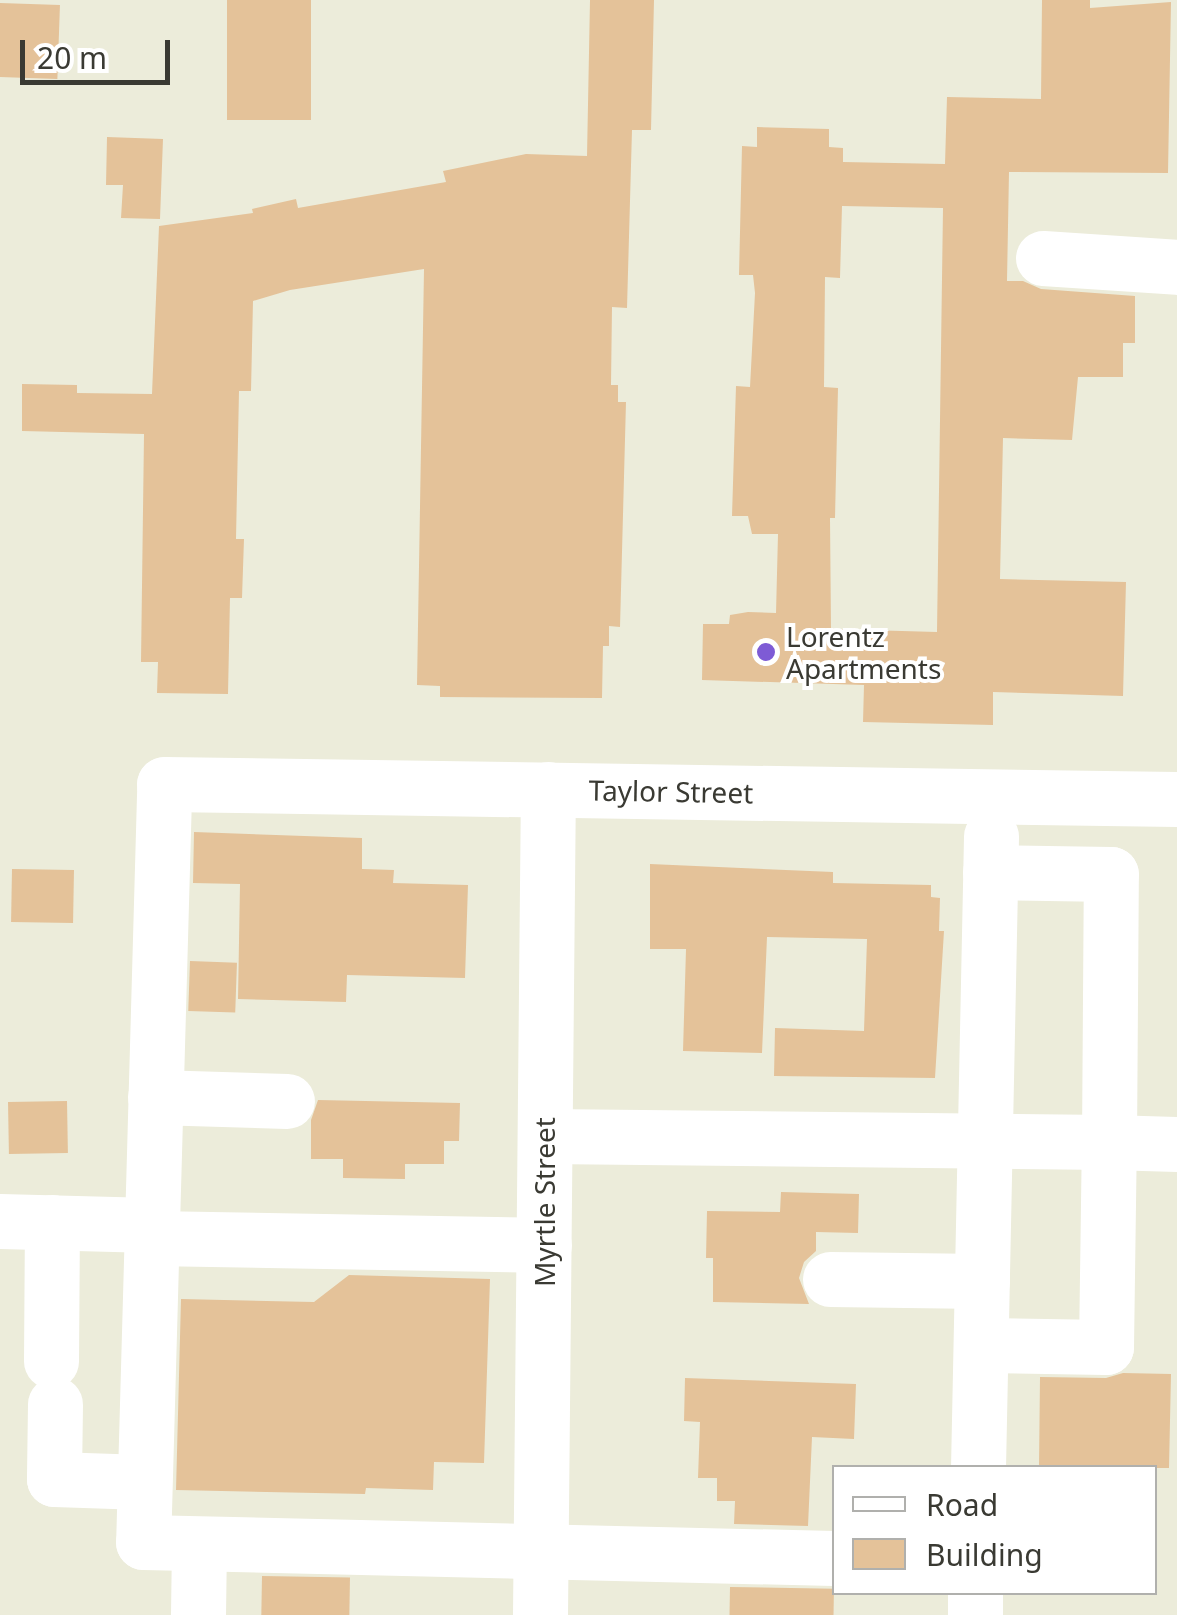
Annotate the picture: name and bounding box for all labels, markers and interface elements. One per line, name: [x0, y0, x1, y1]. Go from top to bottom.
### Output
scale bar: [25, 20, 175, 82]
text: 20 m: [37, 37, 107, 78]
place label: Lorentz Apartments: [786, 619, 941, 685]
marker: Lorentz Apartments: [755, 641, 777, 663]
street label: Taylor Street: [588, 773, 754, 809]
street label: Myrtle Street: [527, 1117, 561, 1287]
legend: [832, 1465, 1157, 1595]
text: Road: [926, 1484, 998, 1525]
text: Building: [926, 1534, 1043, 1575]

